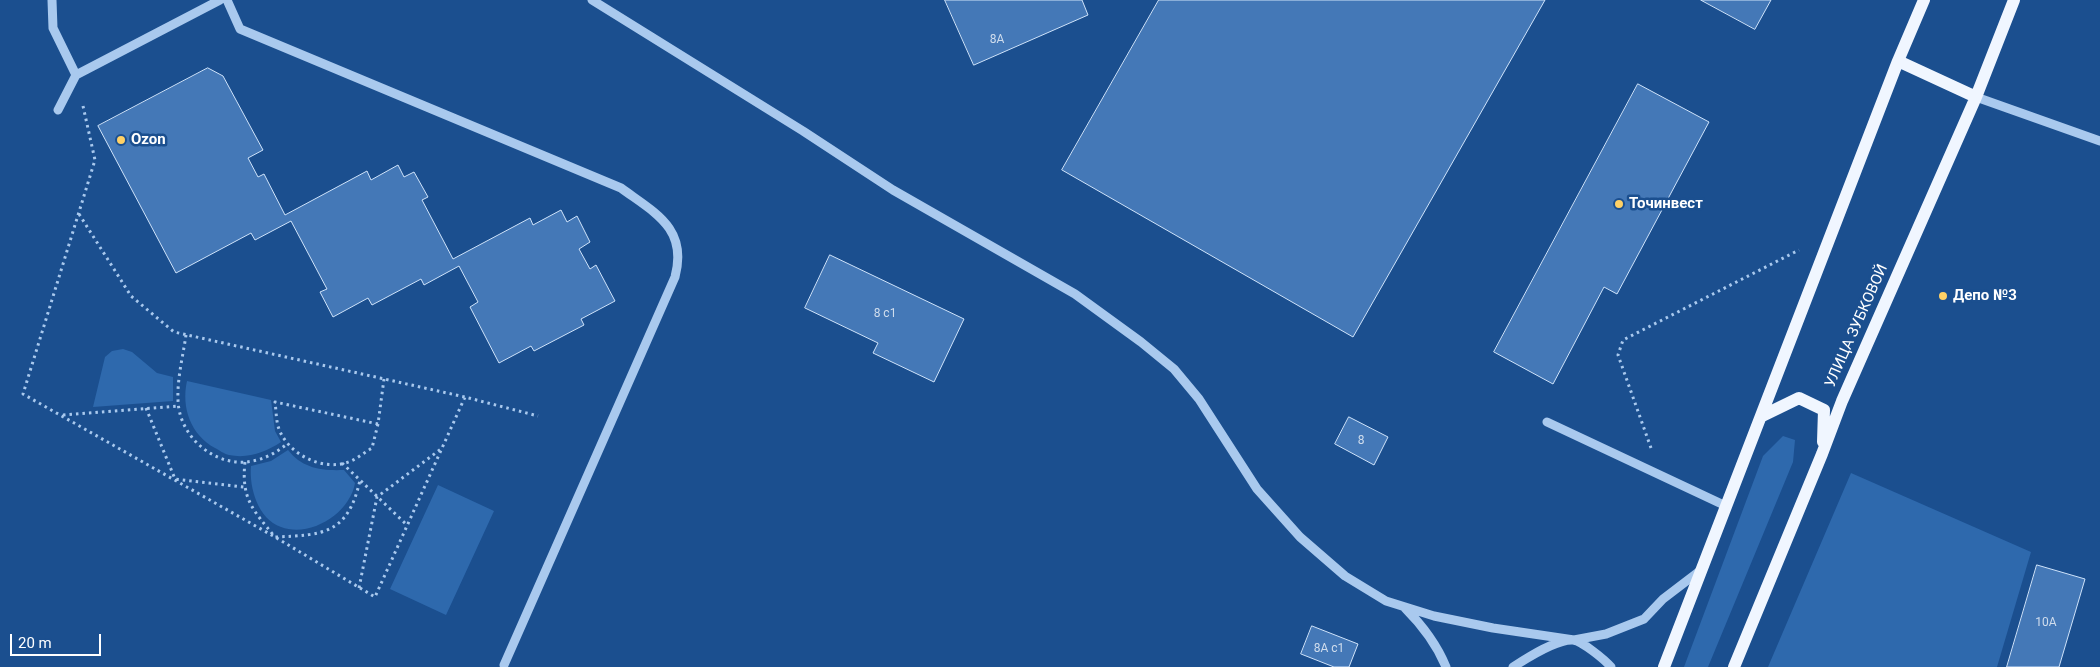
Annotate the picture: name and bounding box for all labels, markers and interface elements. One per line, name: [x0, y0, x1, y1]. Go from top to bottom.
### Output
house number: 8А: [990, 33, 1004, 47]
place label: Ozon: [131, 131, 166, 149]
marker: Ozon: [115, 134, 127, 146]
place label: Точинвест: [1629, 195, 1703, 213]
marker: Точинвест: [1613, 198, 1625, 210]
street label: УЛИЦА ЗУБКОВОЙ: [1822, 262, 1892, 390]
place label: Депо №3: [1953, 287, 2017, 305]
marker: Депо №3: [1937, 290, 1949, 302]
house number: 8 с1: [874, 307, 896, 321]
house number: 8: [1358, 434, 1364, 448]
house number: 10А: [2035, 616, 2057, 630]
scale bar: [12, 624, 104, 656]
text: 20 m: [18, 634, 52, 652]
house number: 8А с1: [1314, 642, 1344, 656]

